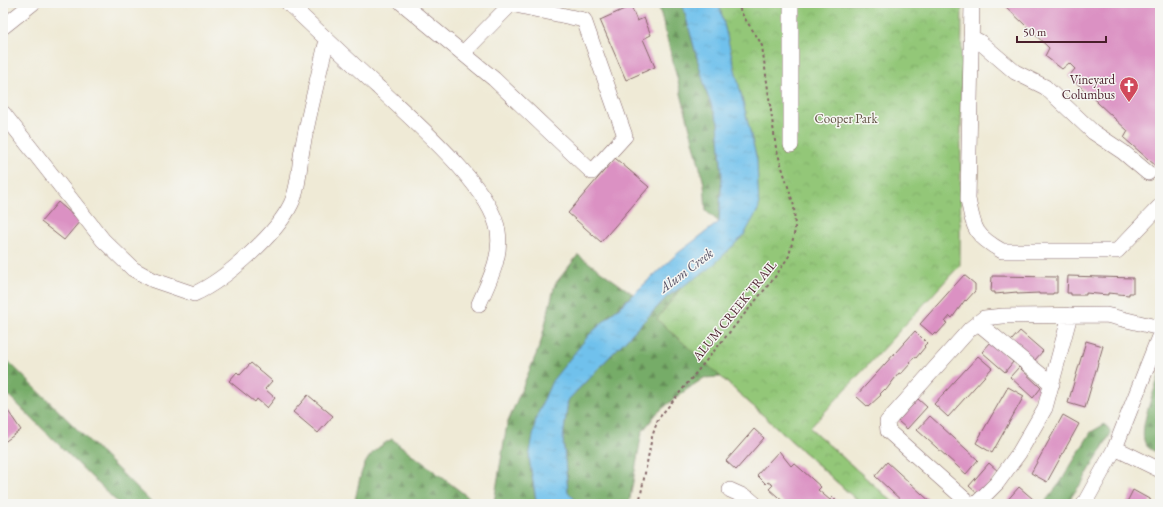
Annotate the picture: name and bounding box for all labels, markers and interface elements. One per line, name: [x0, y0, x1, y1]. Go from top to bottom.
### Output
scale bar: [1017, 18, 1106, 44]
text: 50 m: [1023, 24, 1047, 40]
place label: Vineyard Columbus: [1062, 71, 1115, 103]
church icon: Vineyard Columbus: [1118, 75, 1140, 103]
park label: Cooper Park: [814, 110, 878, 127]
water label: Alum Creek: [654, 243, 717, 297]
street label: ALUM CREEK TRAIL: [688, 256, 780, 365]

